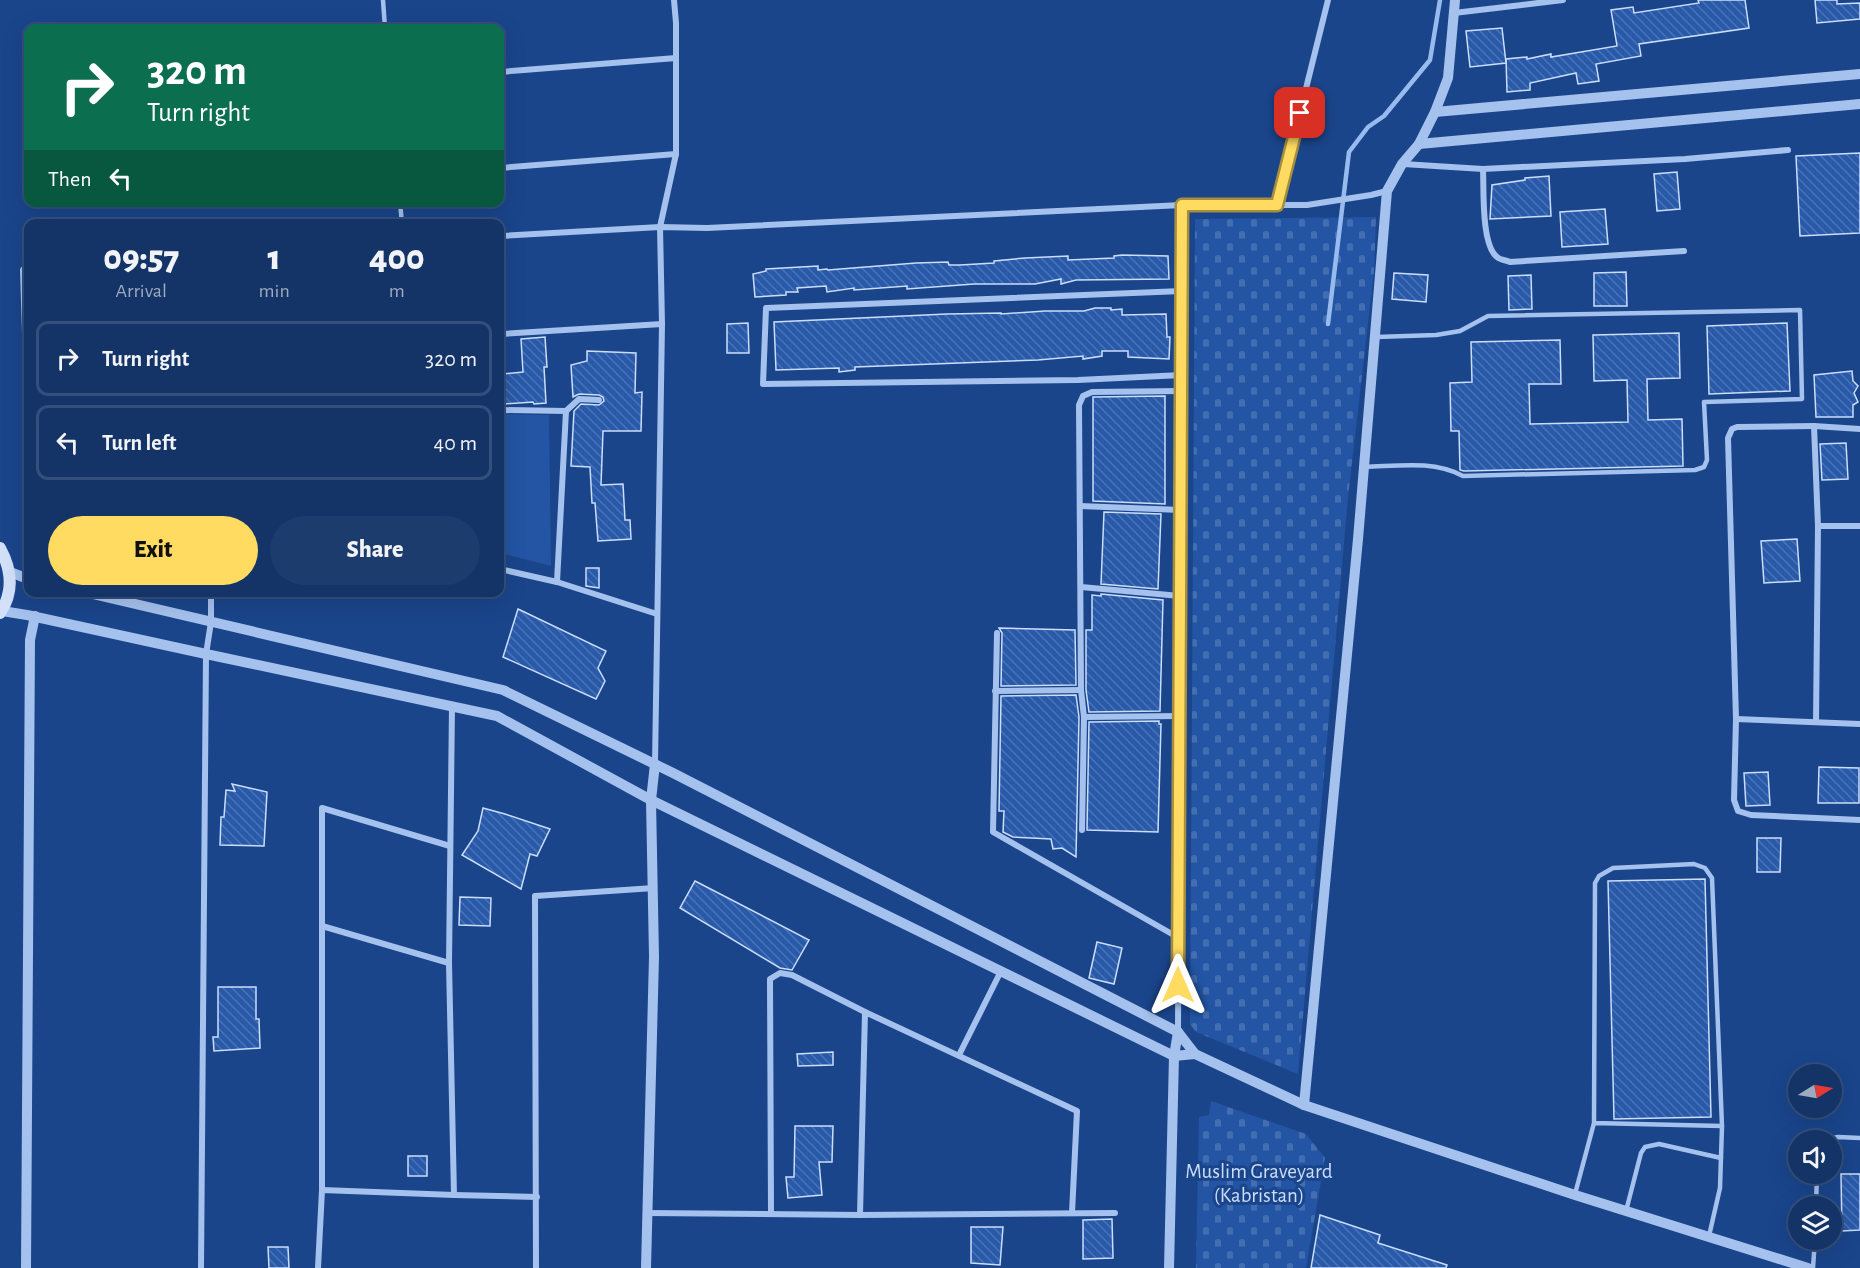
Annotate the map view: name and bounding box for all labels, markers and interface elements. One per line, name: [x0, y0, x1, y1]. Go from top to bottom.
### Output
icon: right: [48, 48, 126, 126]
text: 320 m: [147, 50, 247, 92]
pin: [1274, 87, 1325, 138]
icon: arrive: [1283, 96, 1316, 129]
text: Turn right: [147, 99, 250, 126]
icon: left: [104, 162, 137, 195]
text: Then: [48, 168, 92, 190]
text: 09:57: [103, 240, 179, 276]
text: 1: [268, 240, 281, 276]
text: 400: [369, 240, 425, 276]
text: Arrival: [116, 281, 167, 301]
text: min: [259, 281, 290, 301]
text: m: [389, 281, 405, 301]
icon: right: [51, 342, 84, 375]
text: Turn right: [102, 348, 189, 370]
text: 320 m: [425, 348, 477, 370]
icon: left: [51, 426, 84, 459]
text: Turn left: [102, 432, 176, 454]
text: 40 m: [434, 432, 477, 454]
button: Exit: [48, 516, 258, 585]
button: Share: [270, 516, 480, 585]
position arrow: [1146, 953, 1210, 1017]
north arrow: [1788, 1064, 1842, 1118]
map controls: [1788, 1064, 1842, 1250]
button: sound: [1788, 1130, 1842, 1184]
park label: Muslim Graveyard (Kabristan): [1185, 1161, 1333, 1206]
button: layers: [1788, 1196, 1842, 1250]

